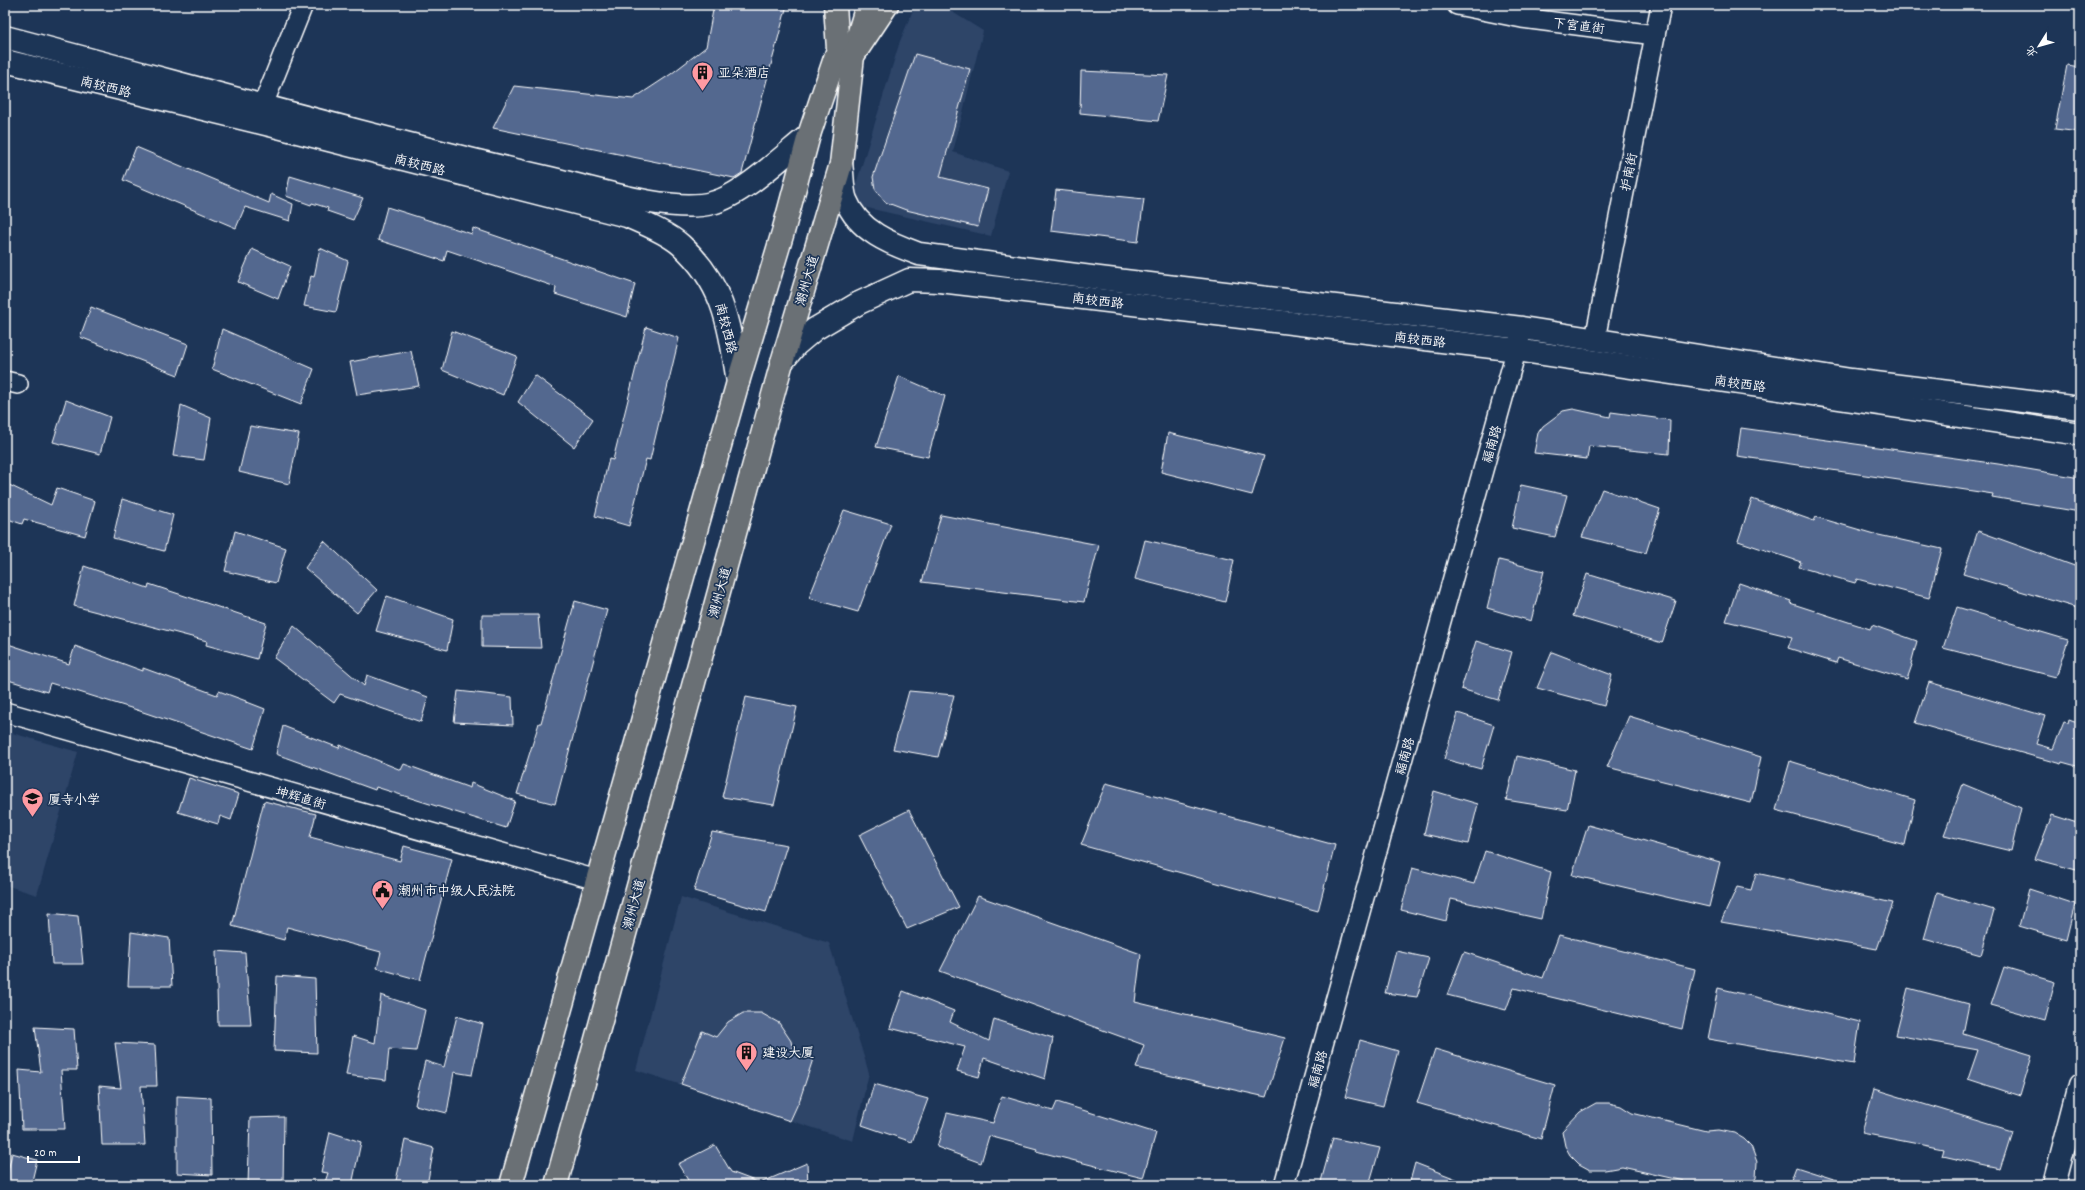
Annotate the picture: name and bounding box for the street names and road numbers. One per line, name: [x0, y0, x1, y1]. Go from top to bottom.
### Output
street label: 下宫直街: [1552, 15, 1606, 40]
street label: 南较西路: [78, 73, 133, 104]
street label: 南较西路: [392, 151, 447, 182]
street label: 护南街: [1617, 152, 1644, 193]
street label: 潮州大道: [792, 253, 825, 308]
street label: 南较西路: [1071, 290, 1125, 315]
street label: 南较西路: [709, 301, 740, 356]
street label: 南较西路: [1393, 329, 1447, 354]
street label: 南较西路: [1713, 372, 1767, 399]
street label: 福南路: [1479, 423, 1508, 466]
street label: 潮州大道: [706, 565, 737, 620]
street label: 福南路: [1392, 735, 1421, 778]
street label: 坤辉直街: [273, 783, 328, 816]
street label: 潮州大道: [620, 877, 651, 932]
street label: 福南路: [1305, 1048, 1334, 1091]

